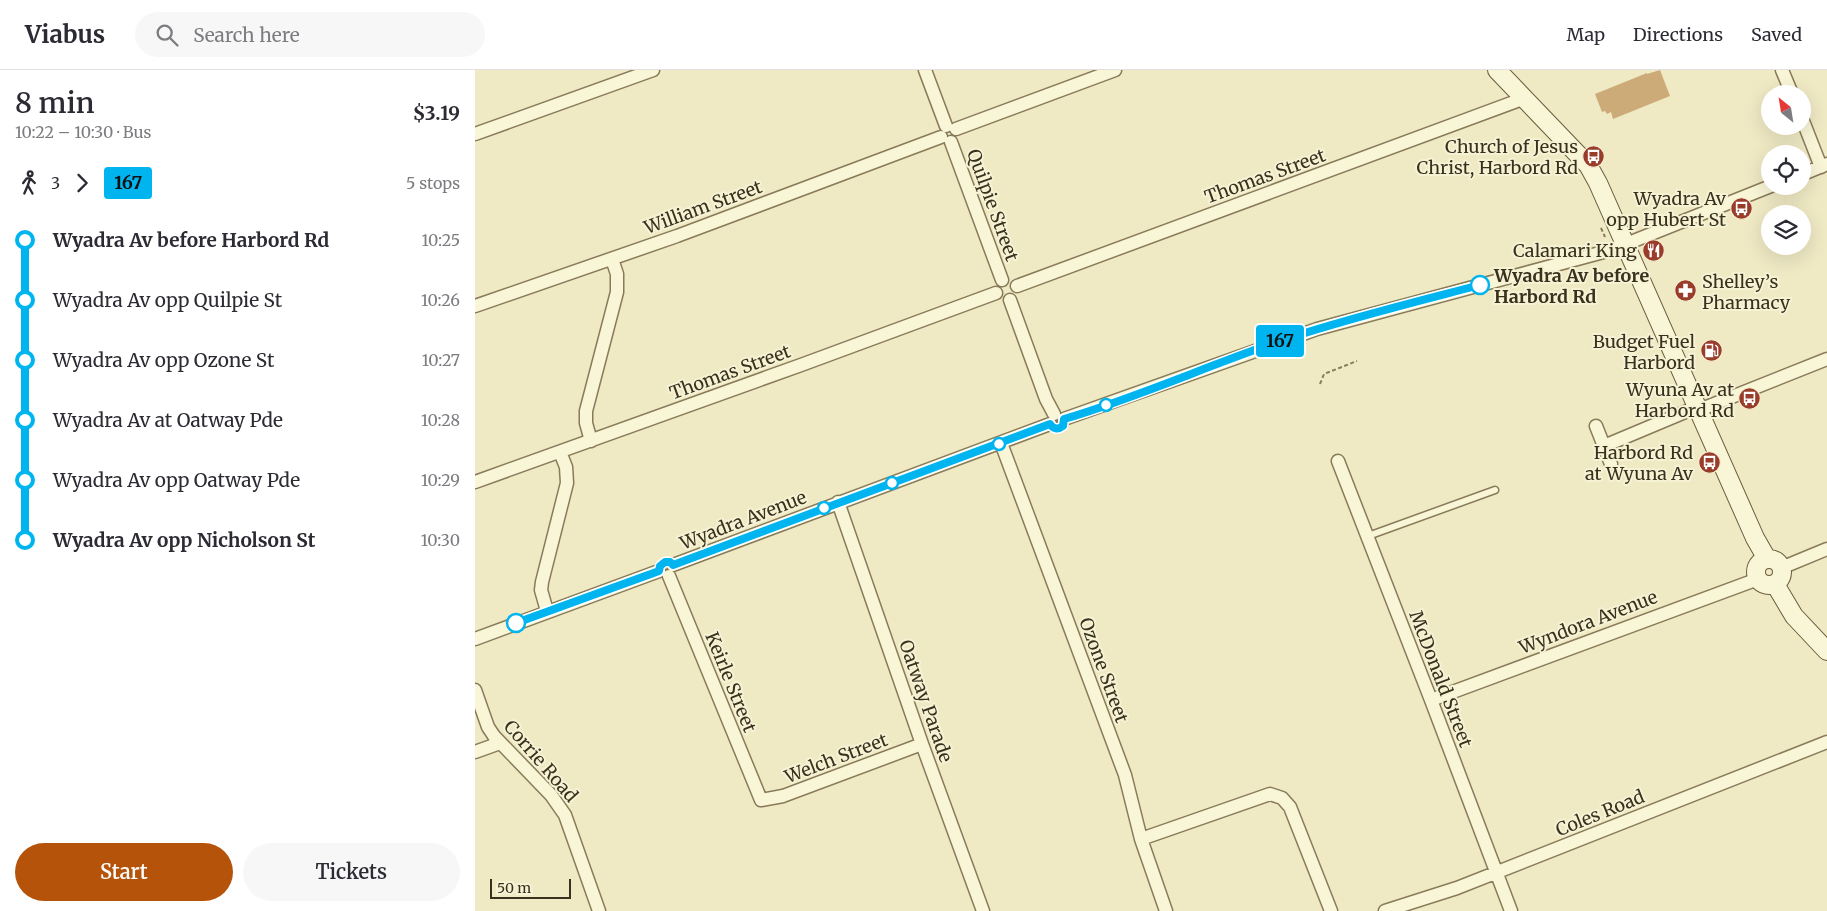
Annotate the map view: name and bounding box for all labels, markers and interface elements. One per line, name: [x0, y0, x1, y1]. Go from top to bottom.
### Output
search box: [135, 12, 485, 57]
text: Viabus: [25, 19, 105, 50]
icon: search: [153, 21, 181, 49]
text: Search here: [193, 23, 300, 47]
text: Map: [1567, 23, 1605, 46]
text: Directions: [1633, 23, 1723, 46]
text: Saved: [1751, 23, 1802, 46]
text: 8 min: [15, 85, 94, 121]
north arrow: [1761, 85, 1811, 135]
map controls: [1761, 85, 1811, 255]
text: $3.19: [413, 101, 460, 125]
text: 10:22 – 10:30 · Bus: [15, 122, 151, 142]
place label: Church of Jesus Christ, Harbord Rd: [1416, 135, 1578, 179]
street label: Thomas Street: [1201, 143, 1329, 209]
bus stop icon: Church of Jesus Christ, Harbord Rd: [1582, 144, 1606, 168]
button: locate: [1761, 145, 1811, 195]
street label: Quilpie Street: [962, 146, 1024, 264]
icon: walk: [15, 169, 43, 197]
icon: forward: [68, 169, 96, 197]
text: 167: [114, 171, 142, 194]
text: 3: [51, 173, 60, 193]
text: 5 stops: [406, 173, 460, 193]
street label: William Street: [640, 175, 765, 239]
place label: Wyadra Av opp Hubert St: [1606, 187, 1727, 231]
bus stop icon: Wyadra Av opp Hubert St: [1730, 196, 1754, 220]
button: layers: [1761, 205, 1811, 255]
text: Wyadra Av before Harbord Rd: [53, 228, 329, 252]
text: 10:25: [422, 230, 460, 250]
restaurant icon: Calamari King: [1641, 238, 1665, 262]
place label: Calamari King: [1513, 239, 1637, 262]
place label: Wyadra Av before Harbord Rd: [1493, 264, 1649, 308]
place label: Shelley’s Pharmacy: [1702, 270, 1791, 314]
marker: Wyadra Av before Harbord Rd: [1470, 275, 1490, 295]
pharmacy icon: Shelley’s Pharmacy: [1674, 279, 1698, 303]
text: Wyadra Av opp Quilpie St: [53, 288, 282, 312]
text: 10:26: [421, 290, 460, 310]
line badge: 167: [1251, 325, 1309, 357]
text: 167: [1266, 329, 1294, 352]
place label: Budget Fuel Harbord: [1593, 330, 1695, 374]
street label: Thomas Street: [666, 339, 794, 405]
fuel station icon: Budget Fuel Harbord: [1699, 339, 1723, 363]
text: Wyadra Av opp Ozone St: [53, 348, 274, 372]
text: 10:27: [422, 350, 460, 370]
place label: Wyuna Av at Harbord Rd: [1625, 378, 1734, 422]
bus stop icon: Wyuna Av at Harbord Rd: [1738, 387, 1762, 411]
unlabelled marker: [1099, 398, 1113, 412]
text: Wyadra Av at Oatway Pde: [53, 408, 283, 432]
text: 10:28: [421, 410, 460, 430]
unlabelled marker: [992, 437, 1006, 451]
place label: Harbord Rd at Wyuna Av: [1585, 441, 1694, 485]
bus stop icon: Harbord Rd at Wyuna Av: [1697, 450, 1721, 474]
text: Wyadra Av opp Oatway Pde: [53, 468, 300, 492]
text: 10:29: [421, 470, 460, 490]
unlabelled marker: [885, 476, 899, 490]
street label: Wyadra Avenue: [676, 485, 809, 555]
unlabelled marker: [817, 501, 831, 515]
text: Wyadra Av opp Nicholson St: [53, 528, 315, 552]
text: 10:30: [421, 530, 460, 550]
street label: Wyndora Avenue: [1515, 585, 1660, 659]
street label: McDonald Street: [1404, 607, 1478, 751]
unlabelled marker: [506, 613, 526, 633]
street label: Ozone Street: [1074, 614, 1134, 726]
street label: Keirle Street: [700, 628, 762, 736]
street label: Oatway Parade: [894, 637, 958, 765]
street label: Corrie Road: [499, 715, 583, 807]
street label: Welch Street: [780, 728, 891, 789]
street label: Coles Road: [1552, 785, 1648, 841]
button: Start: [15, 843, 233, 901]
button: Tickets: [243, 843, 460, 901]
scale bar: [490, 876, 571, 899]
text: 50 m: [497, 879, 531, 897]

